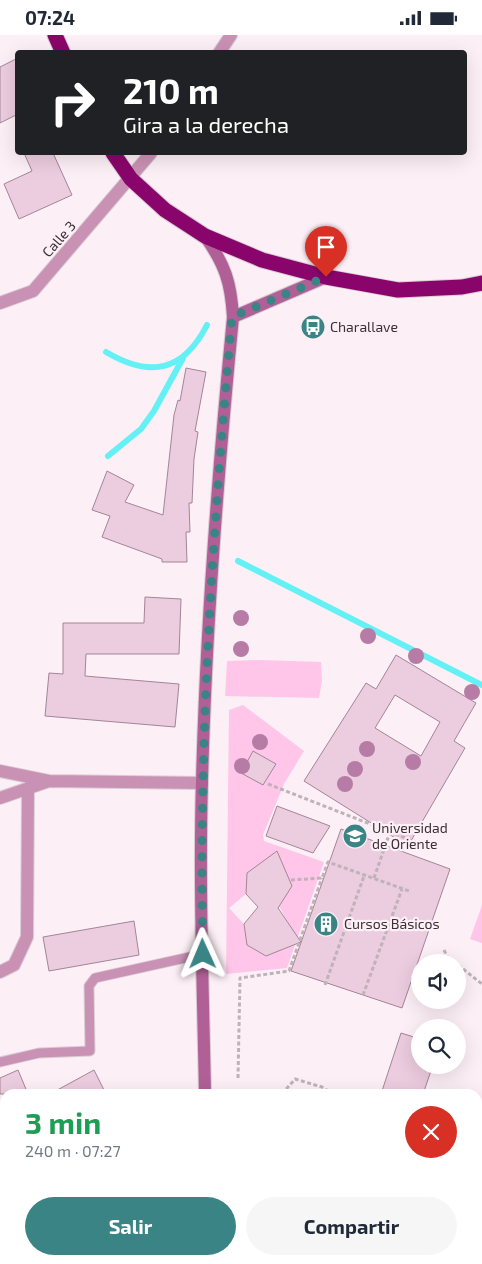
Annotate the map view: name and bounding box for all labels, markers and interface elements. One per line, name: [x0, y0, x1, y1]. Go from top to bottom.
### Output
text: 07:24: [25, 6, 75, 29]
text: 210 m: [123, 69, 219, 111]
icon: right: [40, 70, 105, 135]
text: Gira a la derecha: [123, 111, 289, 137]
street label: Calle 3: [38, 217, 79, 260]
pin: [305, 226, 347, 277]
icon: arrive: [312, 233, 340, 261]
bus stop icon: Charallave: [300, 314, 326, 340]
place label: Charallave: [330, 318, 398, 335]
place label: Universidad de Oriente: [372, 819, 448, 852]
school or university icon: Universidad de Oriente: [342, 823, 368, 849]
building icon: Cursos Básicos: [313, 911, 339, 937]
place label: Cursos Básicos: [344, 915, 440, 932]
position arrow: [176, 927, 228, 979]
map controls: [411, 954, 466, 1074]
button: sound: [411, 954, 466, 1009]
button: search: [411, 1019, 466, 1074]
text: 3 min: [25, 1104, 101, 1140]
button: close: [405, 1106, 457, 1158]
text: 240 m · 07:27: [25, 1141, 121, 1160]
button: Salir: [25, 1197, 236, 1255]
button: Compartir: [246, 1197, 457, 1255]

